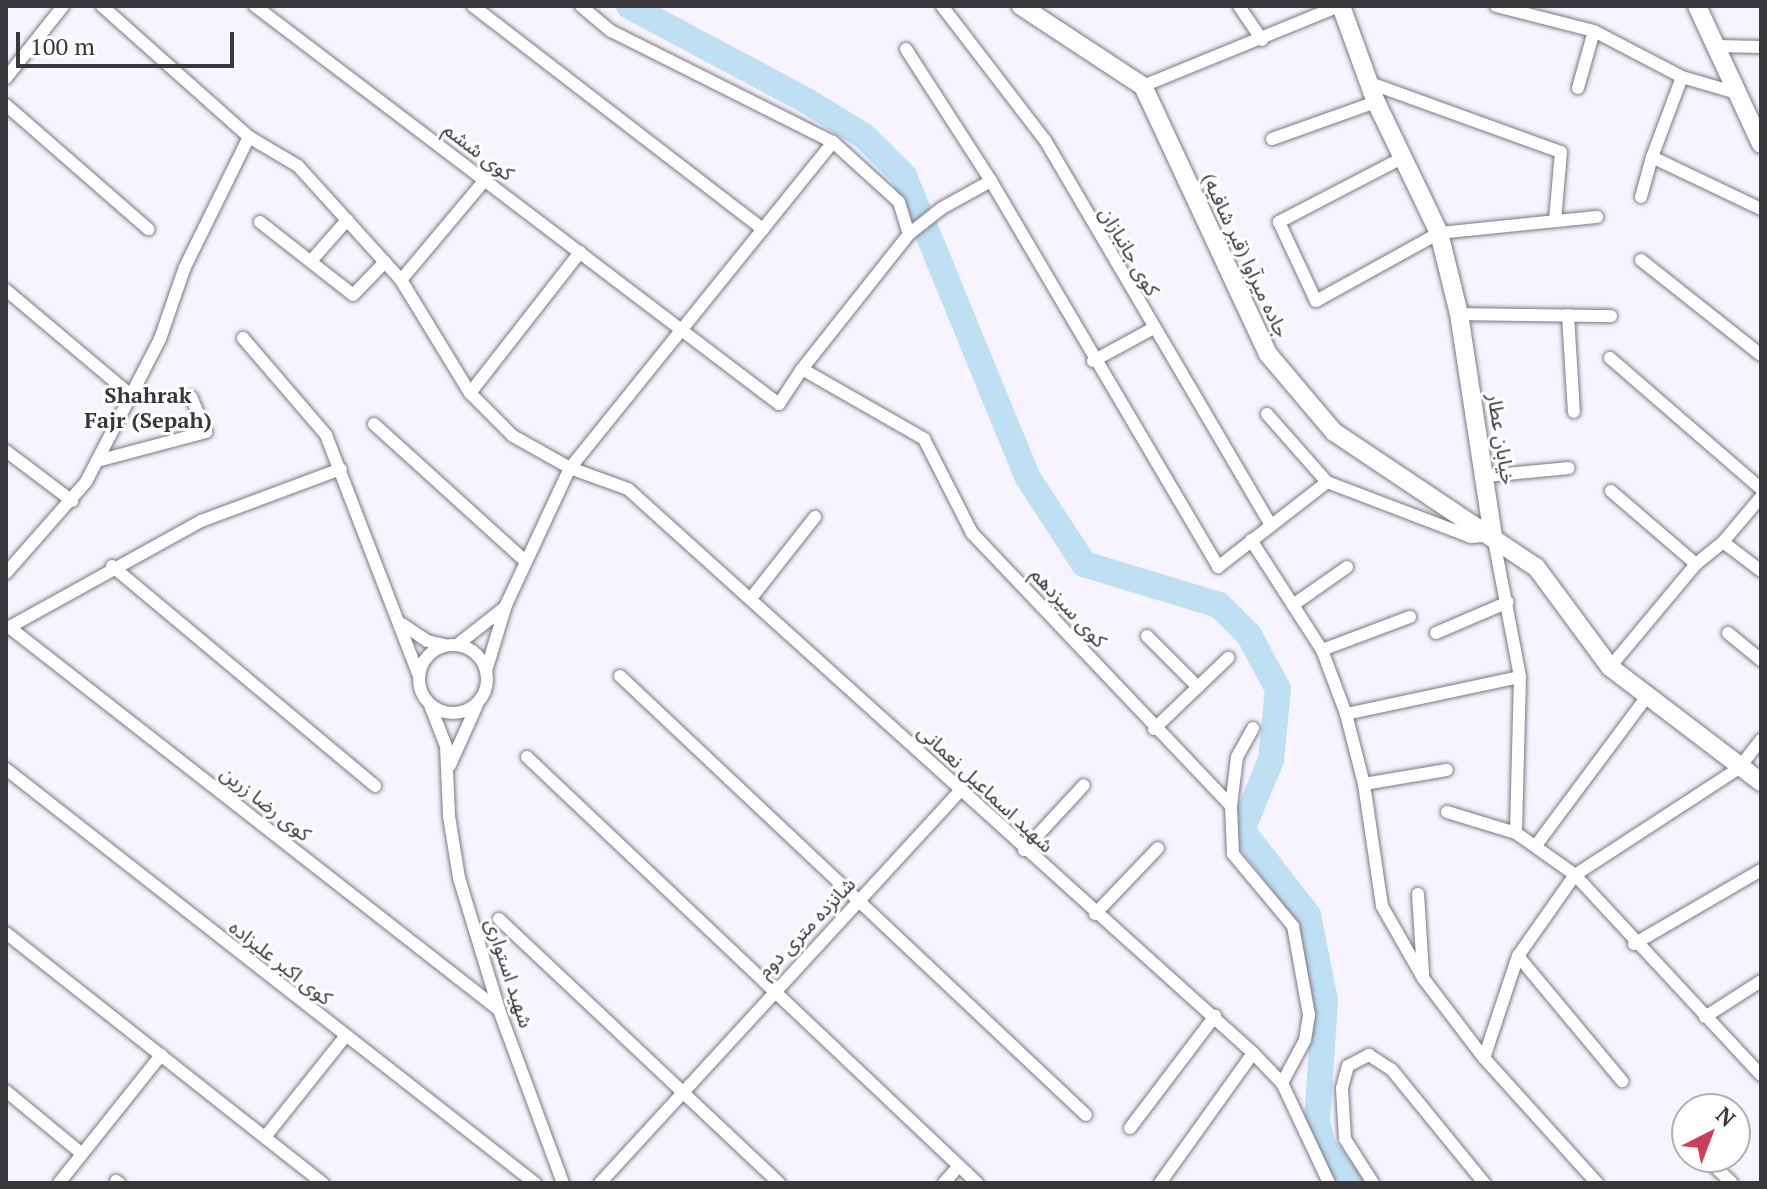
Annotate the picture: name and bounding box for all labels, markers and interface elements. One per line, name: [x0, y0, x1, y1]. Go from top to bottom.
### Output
scale bar: [20, 16, 238, 66]
text: 100 m: [30, 30, 95, 62]
street label: کوی ششم: [439, 117, 519, 185]
street label: جاده میرآوا (قبر شافیه): [1197, 169, 1295, 341]
street label: کوی جانبازان: [1095, 202, 1165, 300]
district label: Shahrak Fajr (Sepah): [84, 381, 212, 432]
street label: خیابان عطار: [1483, 392, 1521, 486]
street label: کوی سیزدهم: [1026, 562, 1112, 652]
street label: شهید اسماعیل نعمانی: [913, 719, 1059, 857]
street label: کوی رضا زرین: [216, 760, 316, 846]
street label: شانزده متری دوم: [752, 872, 860, 982]
street label: کوی اکبر علیزاده: [225, 914, 337, 1010]
street label: شهید استواری: [481, 915, 539, 1031]
north arrow: [1671, 1093, 1751, 1173]
text: N: [1710, 1100, 1742, 1133]

